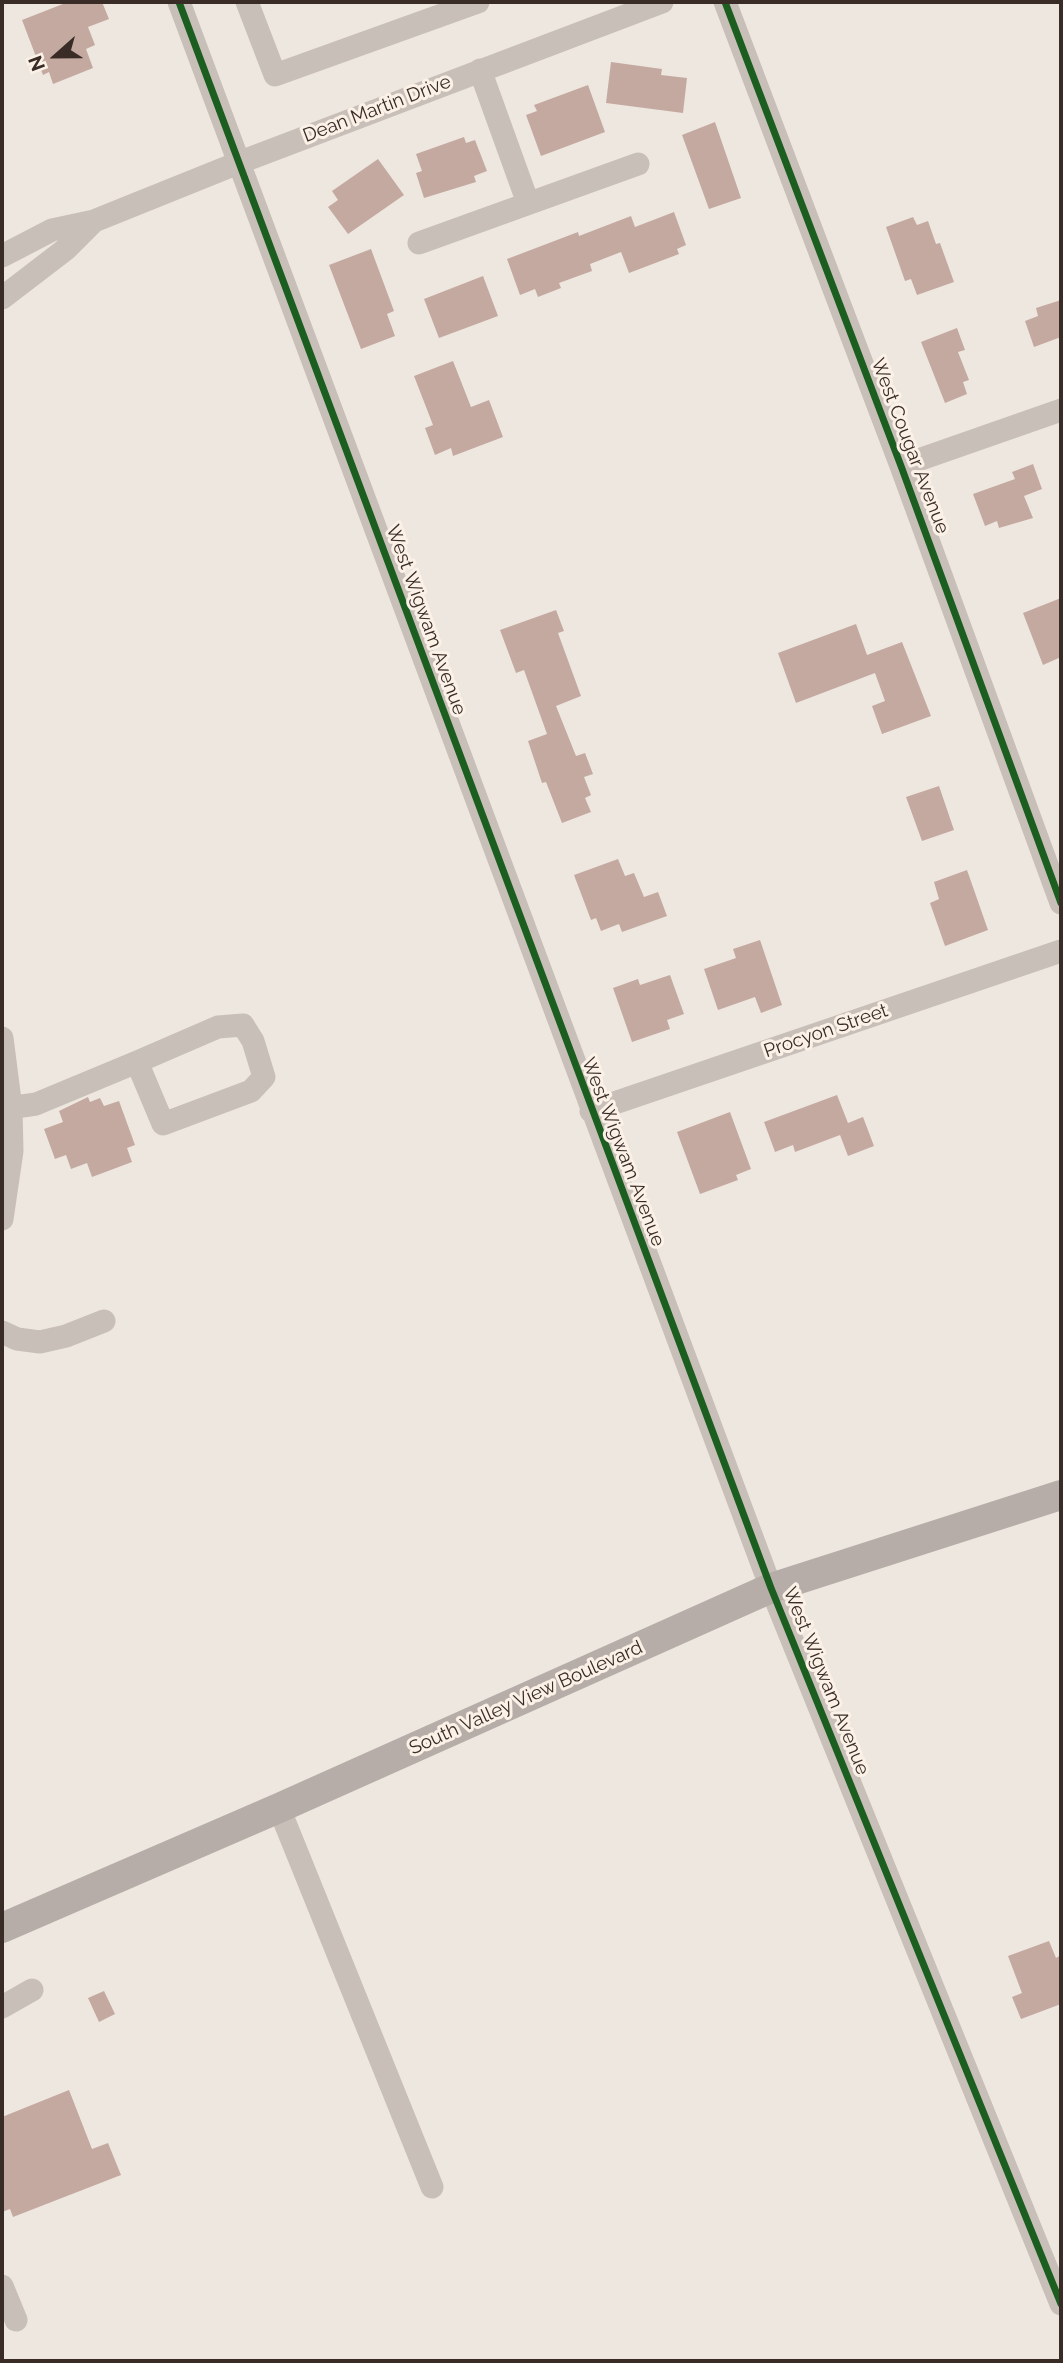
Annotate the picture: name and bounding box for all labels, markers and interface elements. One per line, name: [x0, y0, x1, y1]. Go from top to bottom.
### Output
north arrow: [21, 21, 91, 91]
text: N: [24, 53, 49, 74]
street label: Dean Martin Drive: [300, 70, 454, 148]
street label: West Cougar Avenue: [866, 355, 954, 537]
street label: West Wigwam Avenue: [381, 522, 471, 718]
street label: Procyon Street: [761, 999, 891, 1063]
street label: West Wigwam Avenue: [576, 1054, 670, 1250]
street label: West Wigwam Avenue: [778, 1584, 874, 1778]
street label: South Valley View Boulevard: [406, 1636, 646, 1760]

